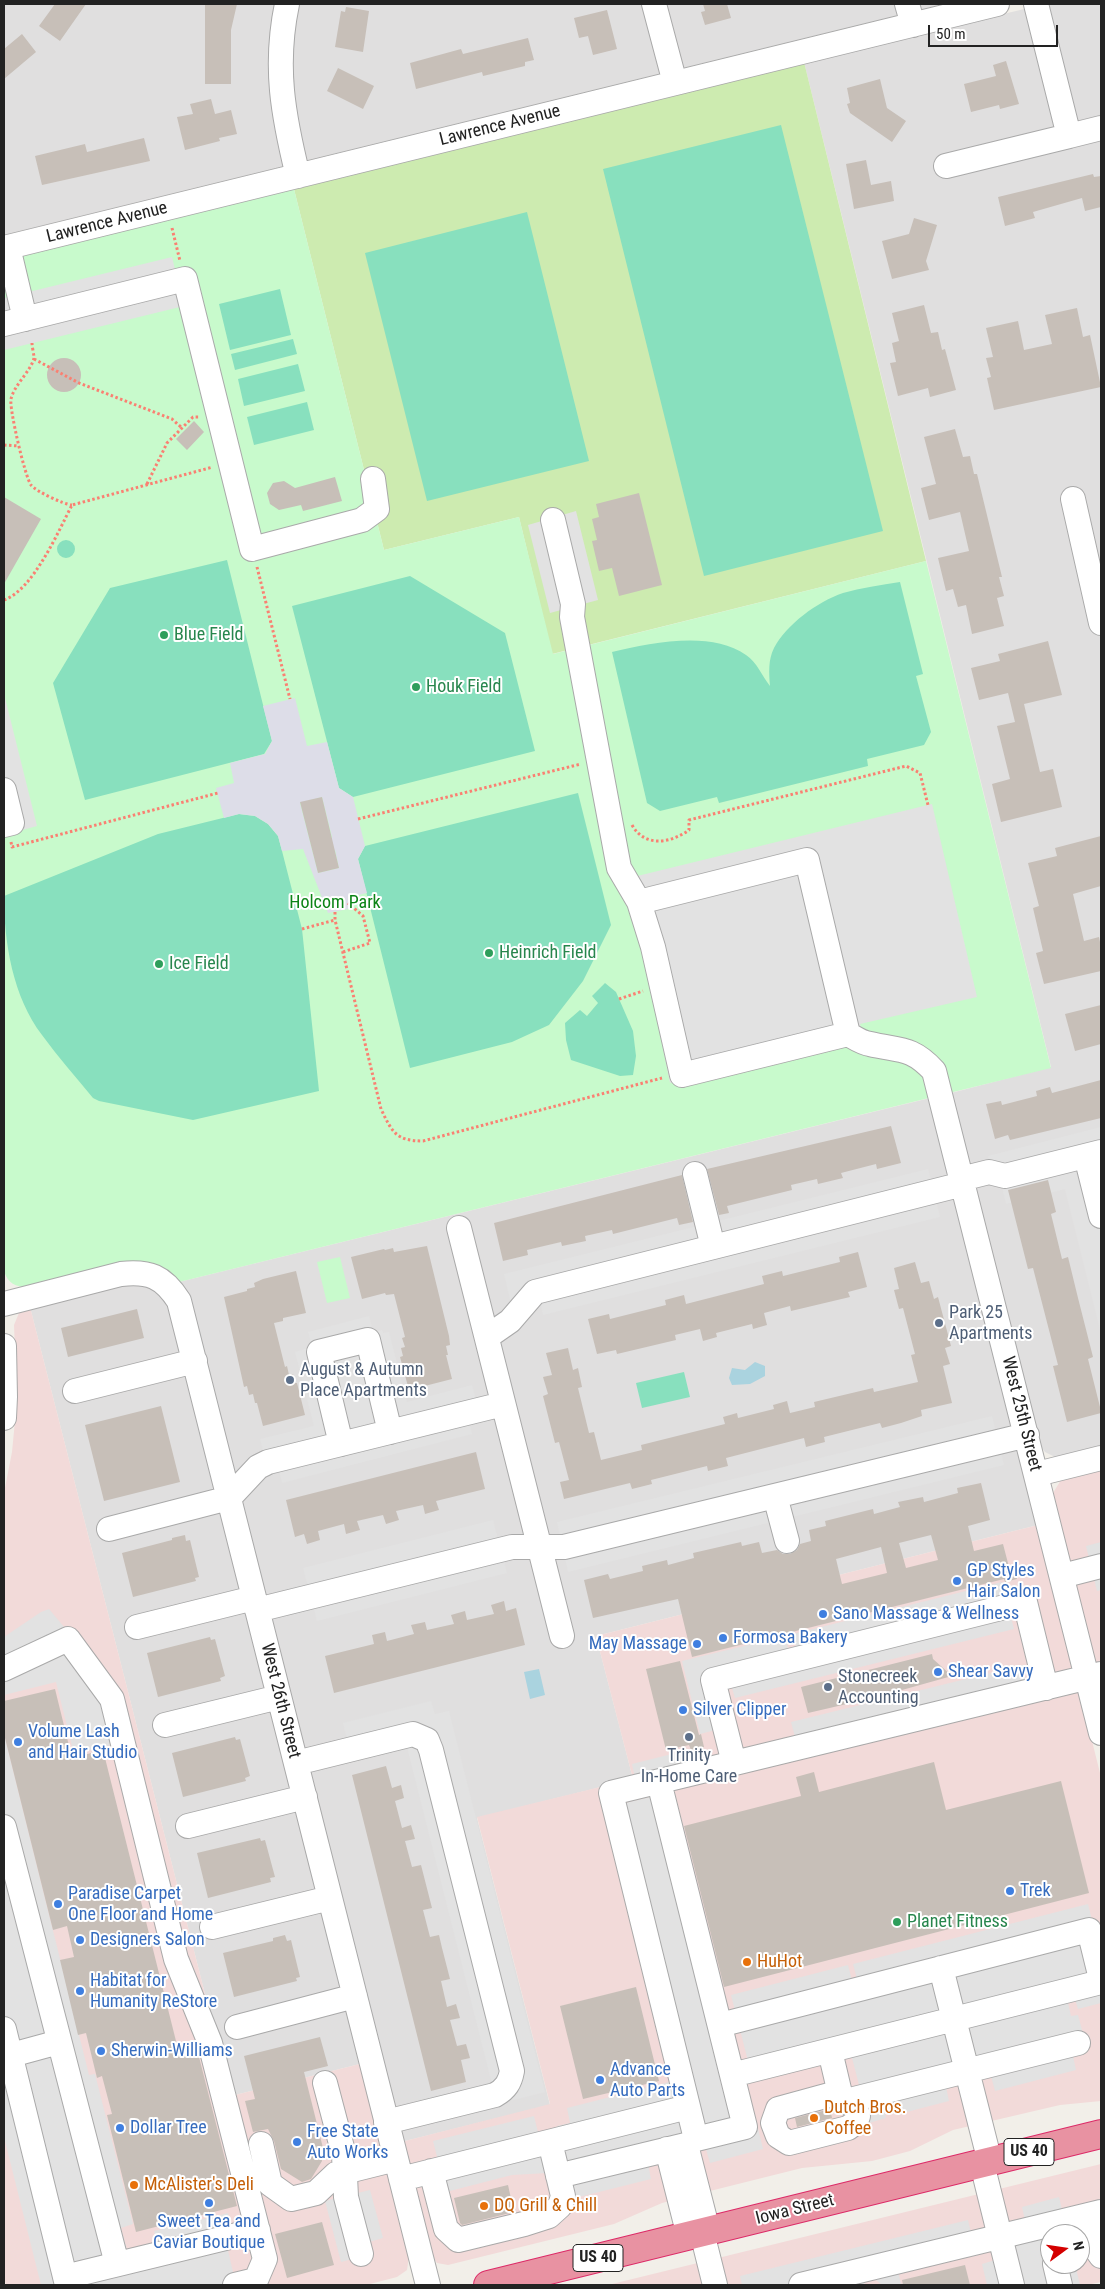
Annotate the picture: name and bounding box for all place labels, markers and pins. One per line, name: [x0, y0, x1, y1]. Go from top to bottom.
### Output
place label: Blue Field: [174, 624, 244, 646]
marker: Blue Field: [158, 629, 170, 641]
place label: Houk Field: [426, 676, 501, 698]
marker: Houk Field: [410, 681, 422, 693]
place label: Heinrich Field: [499, 942, 596, 964]
marker: Heinrich Field: [483, 947, 495, 959]
place label: Ice Field: [169, 953, 229, 975]
marker: Ice Field: [153, 958, 165, 970]
place label: Park 25 Apartments: [949, 1302, 1032, 1345]
marker: Park 25 Apartments: [933, 1317, 945, 1329]
place label: August & Autumn Place Apartments: [300, 1359, 427, 1402]
marker: August & Autumn Place Apartments: [284, 1374, 296, 1386]
place label: GP Styles Hair Salon: [967, 1560, 1040, 1602]
marker: GP Styles Hair Salon: [951, 1575, 963, 1587]
place label: Sano Massage & Wellness: [833, 1603, 1019, 1625]
marker: Sano Massage & Wellness: [817, 1608, 829, 1620]
place label: Formosa Bakery: [733, 1627, 848, 1649]
marker: Formosa Bakery: [717, 1632, 729, 1644]
place label: May Massage: [589, 1633, 687, 1655]
marker: May Massage: [691, 1638, 703, 1650]
place label: Shear Savvy: [948, 1661, 1033, 1683]
place label: Stonecreek Accounting: [838, 1666, 919, 1708]
marker: Shear Savvy: [932, 1666, 944, 1678]
marker: Stonecreek Accounting: [822, 1681, 834, 1693]
place label: Silver Clipper: [693, 1699, 786, 1721]
marker: Silver Clipper: [677, 1704, 689, 1716]
place label: Volume Lash and Hair Studio: [28, 1721, 137, 1764]
marker: Trinity In-Home Care: [683, 1731, 695, 1743]
marker: Volume Lash and Hair Studio: [12, 1736, 24, 1748]
place label: Trinity In-Home Care: [641, 1745, 737, 1788]
place label: Trek: [1020, 1880, 1051, 1902]
place label: Paradise Carpet One Floor and Home: [68, 1883, 213, 1926]
marker: Trek: [1004, 1885, 1016, 1897]
marker: Paradise Carpet One Floor and Home: [52, 1898, 64, 1910]
place label: Planet Fitness: [907, 1911, 1008, 1933]
marker: Planet Fitness: [891, 1916, 903, 1928]
place label: Designers Salon: [90, 1929, 205, 1951]
marker: Designers Salon: [74, 1934, 86, 1946]
place label: HuHot: [757, 1951, 802, 1973]
marker: HuHot: [741, 1956, 753, 1968]
place label: Habitat for Humanity ReStore: [90, 1970, 217, 2012]
marker: Habitat for Humanity ReStore: [74, 1985, 86, 1997]
place label: Sherwin-Williams: [111, 2040, 233, 2062]
marker: Sherwin-Williams: [95, 2045, 107, 2057]
place label: Advance Auto Parts: [610, 2059, 685, 2102]
marker: Advance Auto Parts: [594, 2074, 606, 2086]
place label: Dutch Bros. Coffee: [824, 2097, 907, 2140]
marker: Dutch Bros. Coffee: [808, 2112, 820, 2124]
place label: Dollar Tree: [130, 2117, 207, 2139]
place label: Free State Auto Works: [307, 2121, 389, 2164]
marker: Dollar Tree: [114, 2122, 126, 2134]
marker: Free State Auto Works: [291, 2136, 303, 2148]
place label: McAlister's Deli: [144, 2174, 254, 2196]
marker: McAlister's Deli: [128, 2179, 140, 2191]
place label: DQ Grill & Chill: [494, 2195, 597, 2217]
marker: Sweet Tea and Caviar Boutique: [203, 2197, 215, 2209]
marker: DQ Grill & Chill: [478, 2200, 490, 2212]
place label: Sweet Tea and Caviar Boutique: [153, 2211, 265, 2254]

